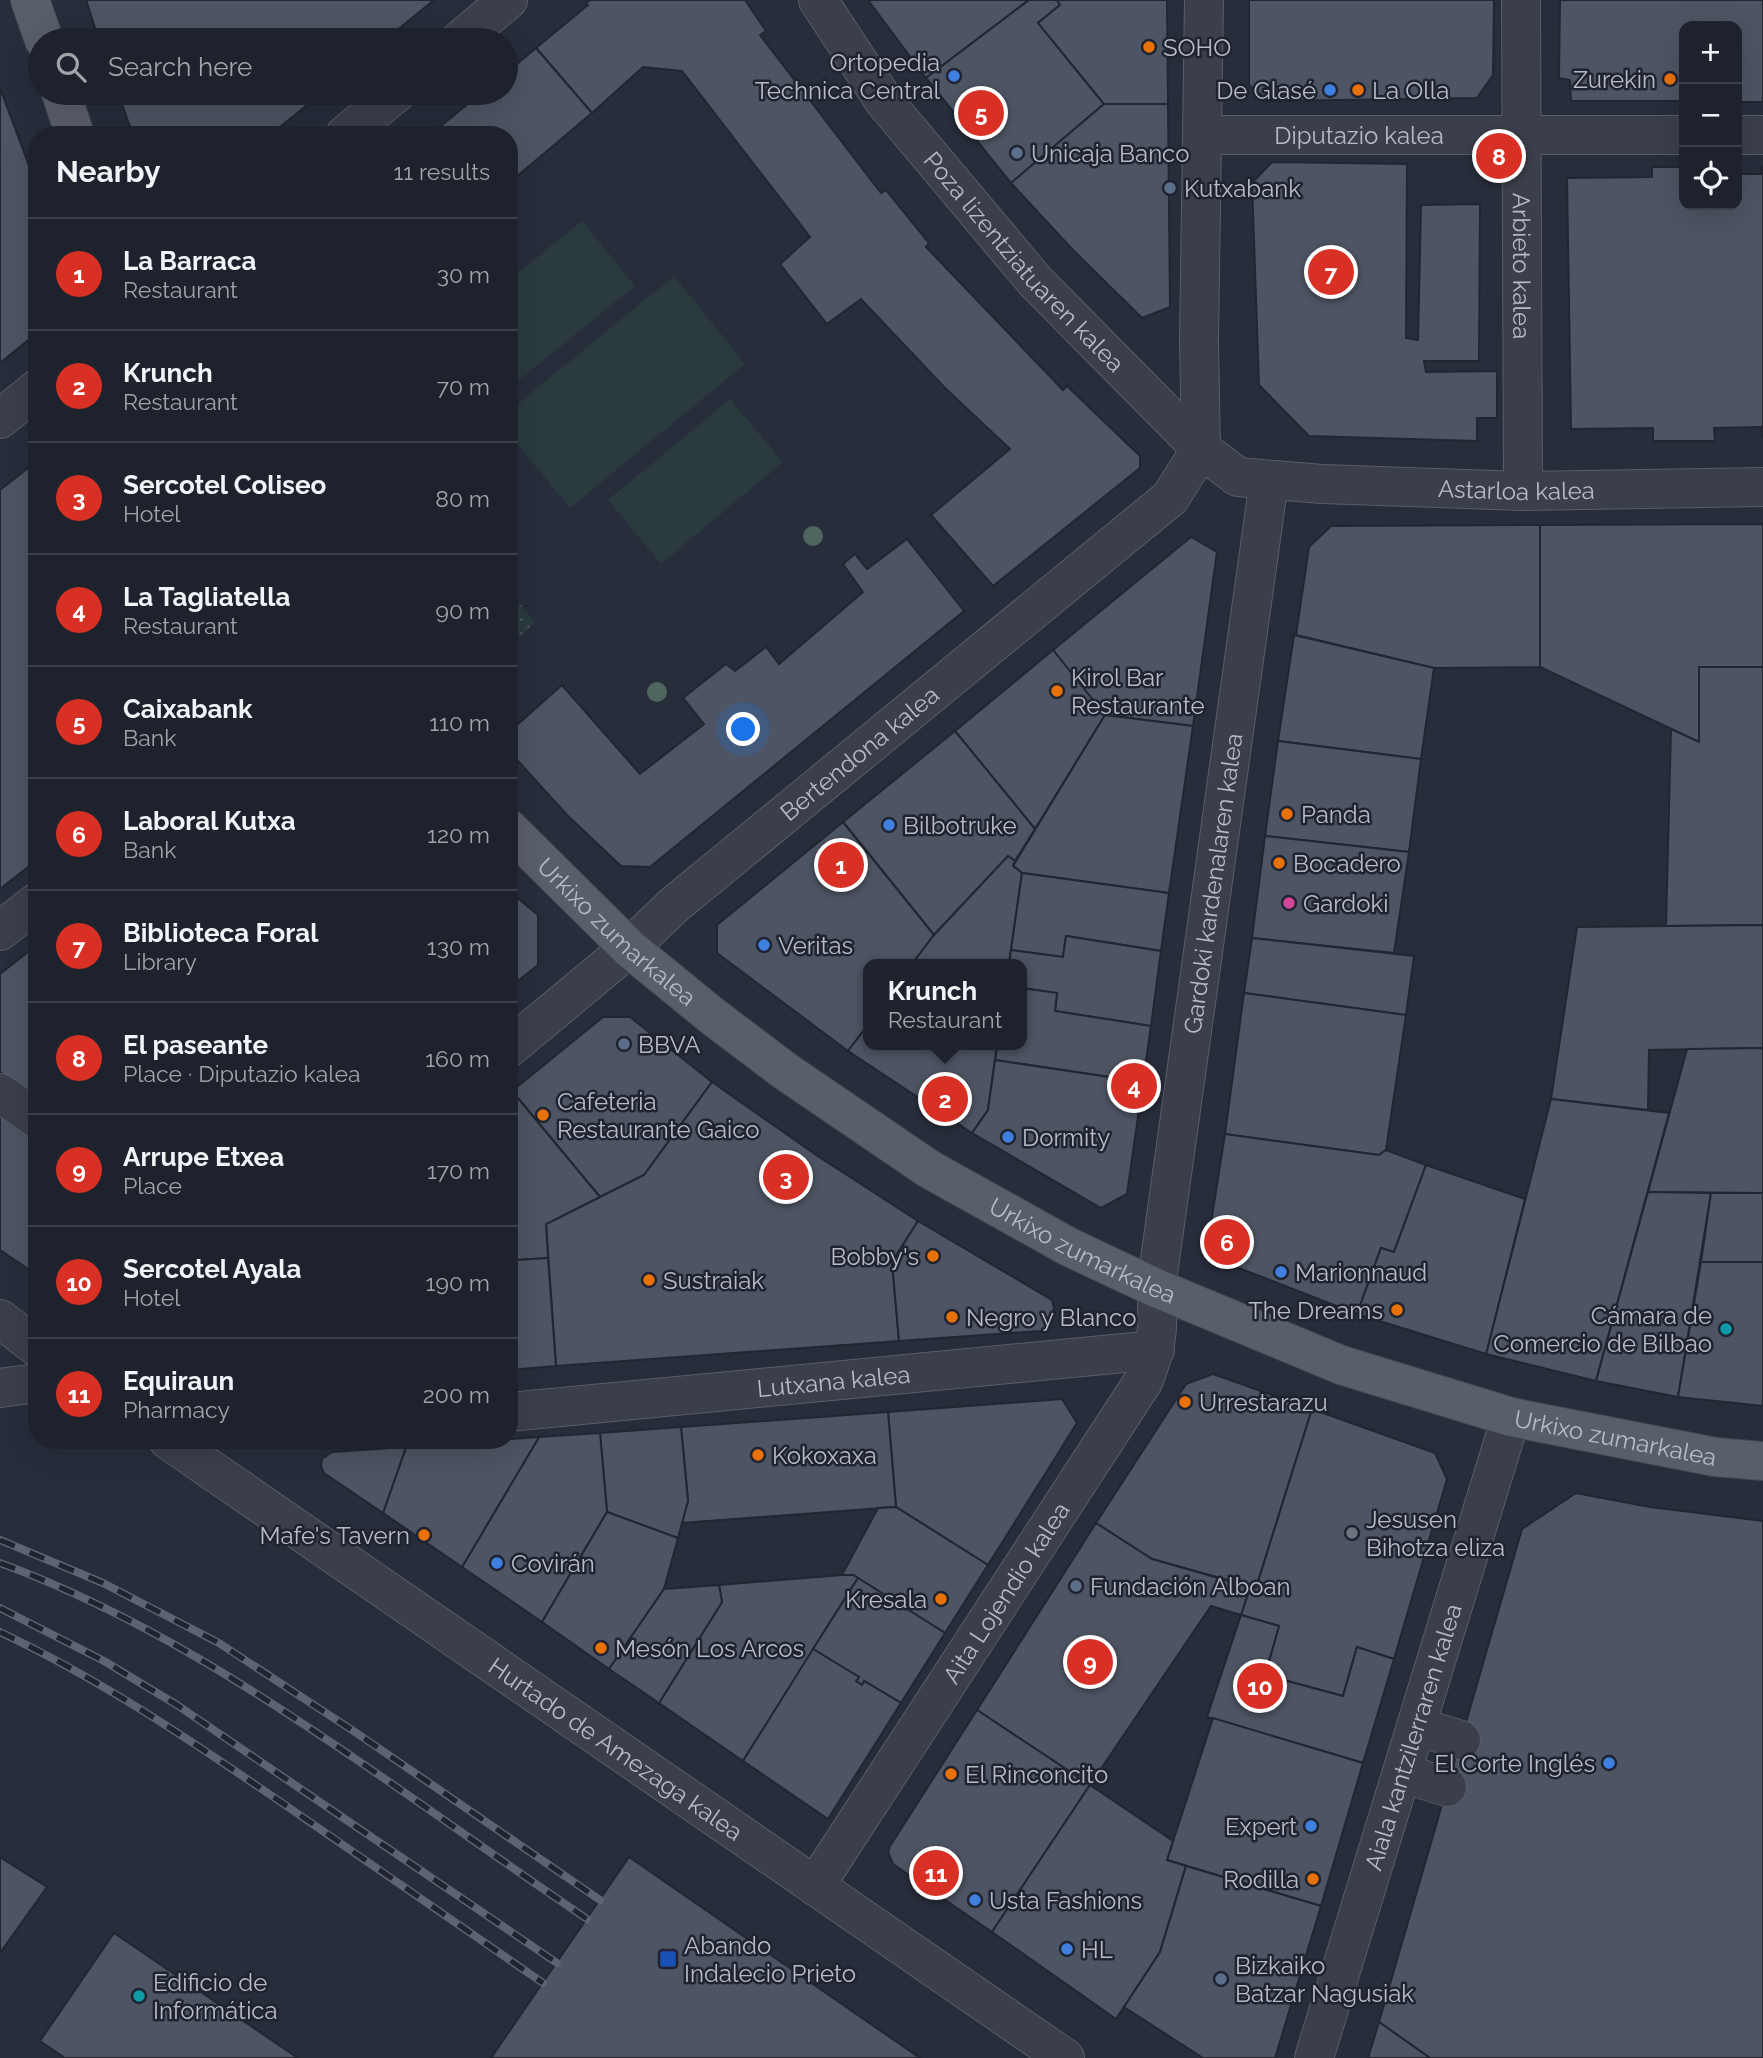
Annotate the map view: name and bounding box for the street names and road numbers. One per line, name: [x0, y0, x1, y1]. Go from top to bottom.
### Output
street label: Diputazio kalea: [1274, 121, 1444, 150]
street label: Poza lizentziatuaren kalea: [918, 145, 1131, 378]
street label: Arbieto kalea: [1507, 193, 1537, 339]
street label: Astarloa kalea: [1438, 474, 1595, 506]
street label: Bertendona kalea: [774, 680, 944, 827]
street label: Gardoki kardenalaren kalea: [1177, 731, 1248, 1035]
street label: Urkixo zumarkalea: [532, 851, 702, 1012]
street label: Urkixo zumarkalea: [984, 1191, 1180, 1309]
street label: Lutxana kalea: [755, 1359, 912, 1403]
street label: Urkixo zumarkalea: [1512, 1403, 1719, 1471]
street label: Aita Lojendio kalea: [936, 1497, 1075, 1689]
street label: Aiala kantzilerraren kalea: [1358, 1600, 1467, 1874]
street label: Hurtado de Amezaga kalea: [483, 1651, 749, 1846]

